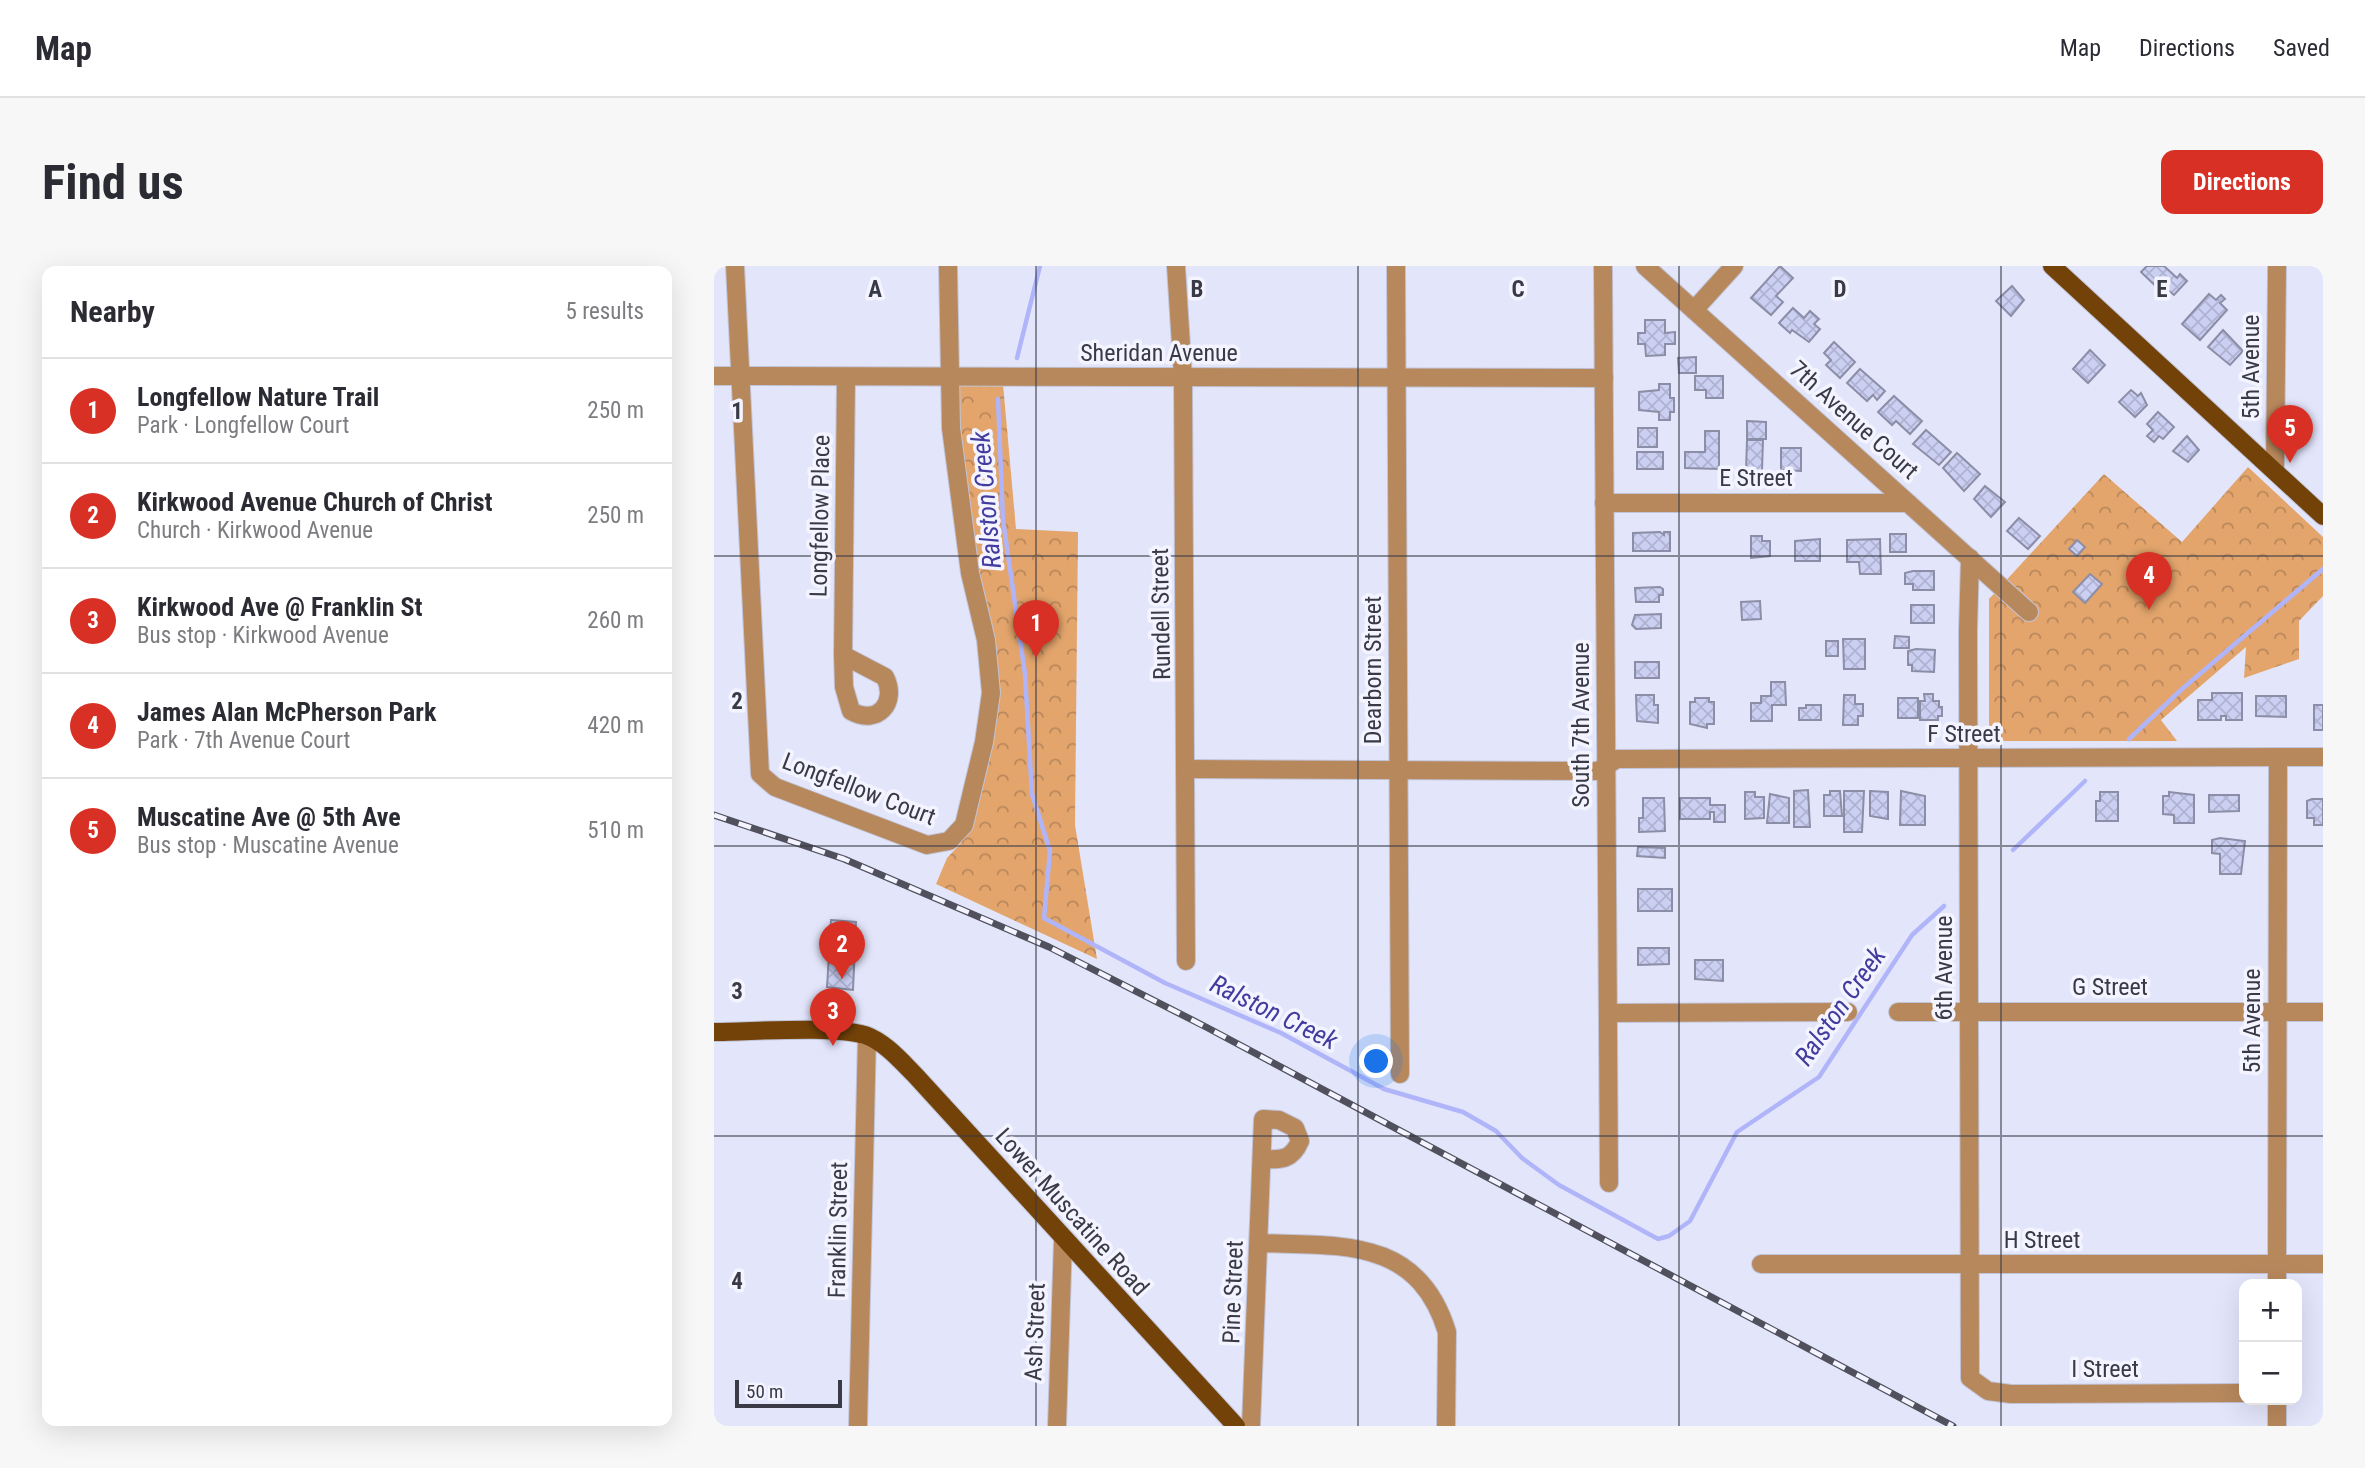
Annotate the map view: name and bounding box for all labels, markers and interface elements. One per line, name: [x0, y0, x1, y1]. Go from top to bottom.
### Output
text: Map: [35, 29, 92, 68]
text: Map: [2060, 34, 2101, 62]
text: Directions: [2139, 34, 2235, 62]
text: Saved: [2273, 34, 2330, 62]
button: Directions: [2161, 150, 2323, 214]
text: Find us: [42, 154, 184, 211]
text: A: [868, 276, 882, 303]
text: B: [1191, 276, 1203, 303]
text: C: [1511, 276, 1525, 303]
text: D: [1834, 276, 1847, 303]
text: E: [2156, 276, 2168, 303]
text: Nearby: [70, 294, 155, 329]
text: 5 results: [566, 298, 644, 325]
street label: 5th Avenue: [2237, 314, 2265, 420]
street label: Sheridan Avenue: [1080, 339, 1238, 367]
street label: 7th Avenue Court: [1784, 355, 1924, 485]
text: Longfellow Nature Trail: [137, 382, 379, 412]
text: 1: [87, 397, 99, 424]
text: 250 m: [587, 397, 644, 424]
text: 1: [731, 398, 743, 425]
pin: 5: [2267, 405, 2313, 463]
text: Park · Longfellow Court: [137, 412, 349, 439]
water label: Ralston Creek: [965, 430, 1007, 570]
street label: Longfellow Place: [805, 435, 835, 597]
street label: E Street: [1719, 464, 1793, 492]
text: Kirkwood Avenue Church of Christ: [137, 487, 493, 517]
text: 2: [87, 502, 99, 529]
text: 250 m: [587, 502, 644, 529]
text: Church · Kirkwood Avenue: [137, 517, 373, 544]
street label: Rundell Street: [1146, 548, 1176, 680]
pin: 4: [2126, 552, 2172, 610]
text: Kirkwood Ave @ Franklin St: [137, 592, 423, 622]
street label: Dearborn Street: [1359, 596, 1387, 744]
pin: 1: [1013, 600, 1059, 658]
text: 3: [87, 607, 99, 634]
text: 260 m: [587, 607, 644, 634]
text: Bus stop · Kirkwood Avenue: [137, 622, 389, 649]
street label: South 7th Avenue: [1567, 642, 1595, 808]
text: 2: [731, 688, 743, 715]
text: James Alan McPherson Park: [137, 697, 436, 727]
text: 4: [87, 712, 99, 739]
text: 420 m: [587, 712, 644, 739]
street label: F Street: [1927, 720, 2001, 748]
text: Park · 7th Avenue Court: [137, 727, 350, 754]
street label: Longfellow Court: [778, 747, 940, 831]
text: Muscatine Ave @ 5th Ave: [137, 802, 401, 832]
text: 5: [87, 817, 99, 844]
text: 510 m: [587, 817, 644, 844]
text: Bus stop · Muscatine Avenue: [137, 832, 399, 859]
street label: 6th Avenue: [1930, 915, 1958, 1021]
pin: 2: [819, 921, 865, 979]
water label: Ralston Creek: [1788, 941, 1892, 1071]
water label: Ralston Creek: [1206, 968, 1343, 1056]
street label: 5th Avenue: [2238, 968, 2266, 1074]
street label: G Street: [2072, 973, 2148, 1001]
text: 3: [731, 978, 743, 1005]
pin: 3: [810, 988, 856, 1046]
your location: [1359, 1044, 1393, 1078]
street label: Lower Muscatine Road: [989, 1123, 1155, 1301]
street label: Franklin Street: [823, 1162, 853, 1298]
street label: H Street: [2004, 1226, 2080, 1254]
street label: Pine Street: [1217, 1240, 1249, 1344]
text: 4: [731, 1268, 743, 1295]
map controls: [2239, 1279, 2302, 1405]
button: +: [2239, 1279, 2302, 1342]
street label: Ash Street: [1019, 1282, 1051, 1382]
button: −: [2239, 1342, 2302, 1405]
street label: I Street: [2071, 1355, 2139, 1383]
scale bar: [735, 1377, 842, 1409]
text: 50 m: [746, 1380, 783, 1403]

